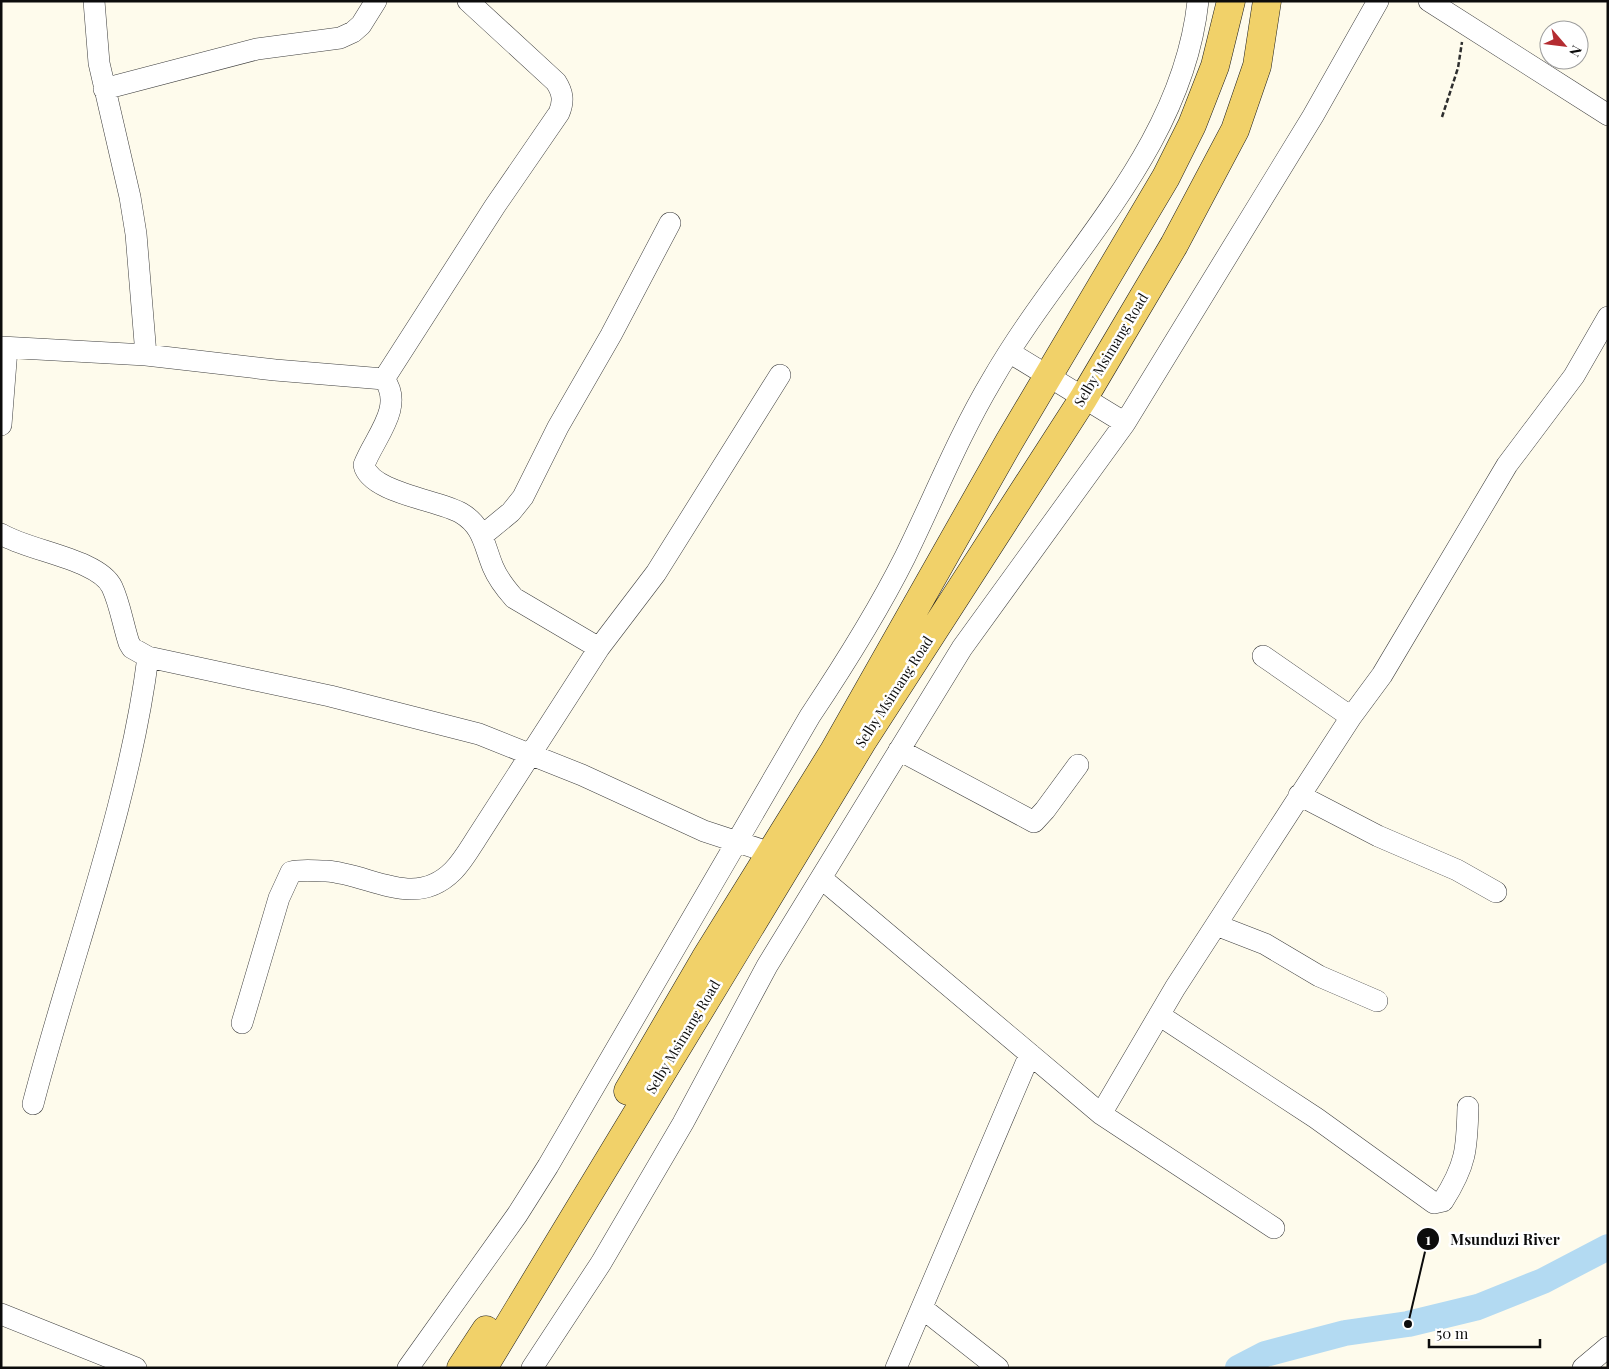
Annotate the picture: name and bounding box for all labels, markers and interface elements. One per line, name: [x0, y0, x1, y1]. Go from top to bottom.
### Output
north arrow: [1539, 20, 1589, 70]
text: N: [1565, 42, 1587, 60]
street label: Selby Msimang Road: [1069, 289, 1152, 410]
street label: Selby Msimang Road: [850, 632, 937, 751]
street label: Selby Msimang Road: [641, 976, 724, 1097]
callout: Msunduzi River: [1415, 1224, 1570, 1254]
text: 1: [1425, 1229, 1431, 1249]
text: Msunduzi River: [1450, 1229, 1560, 1249]
scale bar: [1429, 1316, 1540, 1348]
text: 50 m: [1436, 1323, 1469, 1343]

